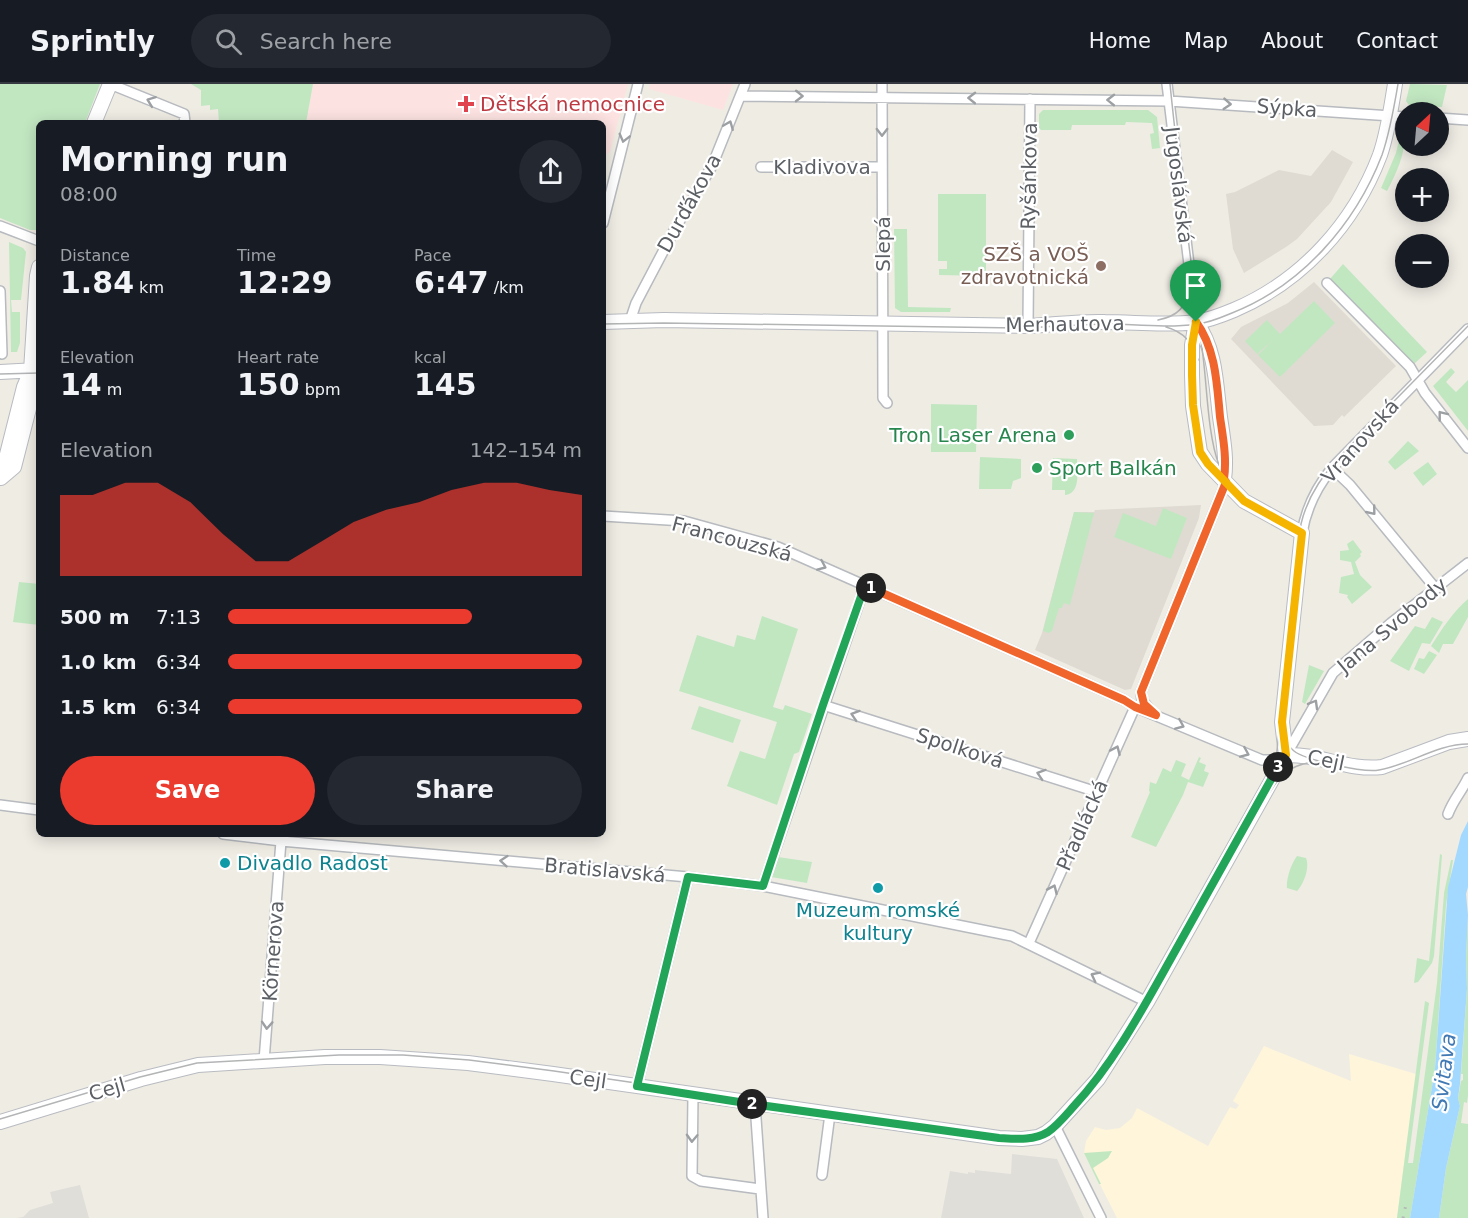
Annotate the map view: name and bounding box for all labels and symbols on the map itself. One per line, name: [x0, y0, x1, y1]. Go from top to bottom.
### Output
one-way arrow: [795, 90, 804, 102]
place label: Dětská nemocnice: [480, 92, 665, 116]
one-way arrow: [967, 92, 976, 104]
one-way arrow: [1106, 94, 1115, 106]
street label: Sýpka: [1256, 94, 1318, 122]
marker: Dětská nemocnice: [457, 95, 475, 113]
one-way arrow: [146, 96, 157, 108]
one-way arrow: [1223, 98, 1232, 111]
north arrow: [1395, 102, 1449, 156]
one-way arrow: [722, 120, 734, 131]
street label: Ryšánkova: [1016, 122, 1042, 230]
street label: Jugoslávská: [1160, 123, 1198, 245]
one-way arrow: [876, 128, 888, 137]
one-way arrow: [619, 132, 632, 142]
street label: Durďákova: [652, 149, 726, 257]
street label: Kladivova: [773, 155, 871, 179]
street label: Slepá: [871, 216, 895, 272]
place label: SZŠ a VOŠ zdravotnická: [961, 242, 1089, 289]
marker: SZŠ a VOŠ zdravotnická: [1094, 259, 1108, 273]
pin: [1170, 260, 1221, 322]
street label: Merhautova: [1005, 311, 1125, 337]
street label: Vranovská: [1316, 394, 1404, 488]
one-way arrow: [1438, 411, 1449, 422]
place label: Tron Laser Arena: [888, 423, 1057, 447]
marker: Tron Laser Arena: [1062, 428, 1076, 442]
place label: Sport Balkán: [1049, 456, 1177, 480]
marker: Sport Balkán: [1030, 461, 1044, 475]
one-way arrow: [1364, 504, 1375, 515]
street label: Francouzská: [669, 511, 795, 567]
one-way arrow: [815, 559, 826, 571]
street label: Jana Svobody: [1331, 572, 1452, 679]
pin: 1: [856, 573, 886, 603]
one-way arrow: [1307, 700, 1319, 711]
one-way arrow: [850, 710, 861, 722]
one-way arrow: [1174, 718, 1185, 730]
street label: Spolková: [913, 723, 1007, 773]
street label: Cejl: [1305, 744, 1347, 776]
one-way arrow: [1109, 745, 1121, 756]
one-way arrow: [1238, 746, 1249, 758]
pin: 3: [1263, 752, 1293, 782]
one-way arrow: [1036, 769, 1047, 782]
street label: Přadlácká: [1051, 776, 1113, 874]
place label: Divadlo Radost: [237, 851, 388, 875]
street label: Bratislavská: [543, 853, 667, 887]
one-way arrow: [500, 855, 509, 868]
marker: Divadlo Radost: [218, 856, 232, 870]
marker: Muzeum romské kultury: [871, 881, 885, 895]
one-way arrow: [1046, 885, 1058, 896]
place label: Muzeum romské kultury: [796, 898, 960, 945]
street label: Körnerova: [257, 900, 289, 1002]
one-way arrow: [1090, 972, 1101, 983]
one-way arrow: [261, 1021, 274, 1030]
water label: Svitava: [1427, 1032, 1461, 1112]
street label: Cejl: [568, 1065, 608, 1093]
street label: Cejl: [86, 1072, 128, 1106]
pin: 2: [737, 1089, 767, 1119]
one-way arrow: [686, 1133, 698, 1142]

